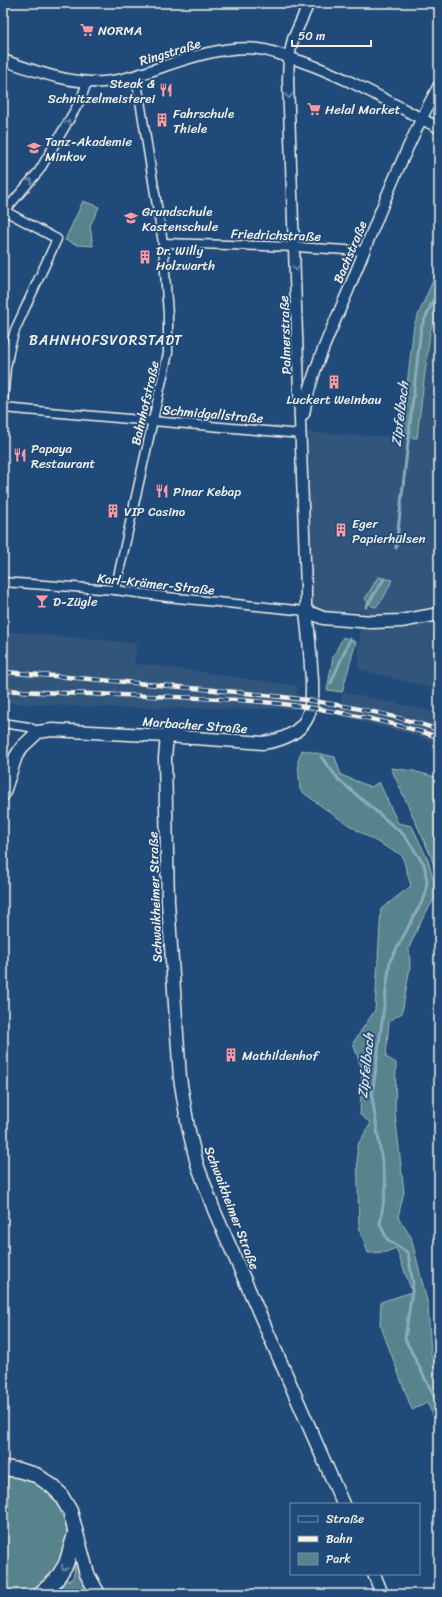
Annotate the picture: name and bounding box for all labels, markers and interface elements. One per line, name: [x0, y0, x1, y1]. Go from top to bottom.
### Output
place label: NORMA: [98, 19, 142, 42]
supermarket icon: NORMA: [79, 22, 95, 38]
scale bar: [292, 22, 371, 48]
text: 50 m: [298, 25, 325, 47]
street label: Ringstraße: [136, 32, 204, 72]
place label: Steak & Schnitzelmeisterei: [48, 72, 155, 110]
restaurant icon: Steak & Schnitzelmeisterei: [158, 82, 174, 98]
one-way arrow: [285, 93, 293, 99]
place label: Helal Market: [325, 98, 401, 121]
supermarket icon: Helal Market: [306, 101, 322, 117]
place label: Fahrschule Thiele: [173, 102, 234, 140]
building icon: Fahrschule Thiele: [154, 112, 170, 128]
one-way arrow: [63, 120, 70, 127]
place label: Tanz-Akademie Minkov: [45, 130, 132, 168]
school or university icon: Tanz-Akademie Minkov: [26, 140, 42, 156]
one-way arrow: [26, 178, 33, 186]
place label: Grundschule Kastenschule: [142, 200, 219, 238]
school or university icon: Grundschule Kastenschule: [123, 210, 139, 226]
street label: Bachstraße: [326, 217, 374, 287]
street label: Friedrichstraße: [230, 222, 322, 248]
place label: Dr. Willy Holzwarth: [156, 239, 215, 277]
building icon: Dr. Willy Holzwarth: [137, 249, 153, 265]
one-way arrow: [291, 265, 300, 271]
street label: Palmerstraße: [272, 295, 298, 375]
district label: BAHNHOFSVORSTADT: [29, 328, 183, 353]
street label: Bahnhofstraße: [124, 358, 166, 448]
building icon: Luckert Weinbau: [326, 374, 342, 390]
water label: Zipfelbach: [384, 378, 417, 448]
place label: Luckert Weinbau: [287, 388, 381, 411]
street label: Schmidgallstraße: [162, 398, 265, 430]
place label: Papaya Restaurant: [31, 437, 96, 475]
restaurant icon: Papaya Restaurant: [12, 447, 28, 463]
place label: Pinar Kebap: [173, 480, 241, 503]
restaurant icon: Pinar Kebap: [154, 483, 170, 499]
place label: VIP Casino: [124, 500, 186, 523]
building icon: VIP Casino: [105, 503, 121, 519]
place label: Eger Papierhülsen: [352, 512, 426, 550]
building icon: Eger Papierhülsen: [333, 522, 349, 538]
street label: Karl-Krämer-Straße: [96, 566, 216, 602]
place label: D-Zügle: [53, 590, 98, 613]
bar icon: D-Zügle: [34, 593, 50, 609]
street label: Marbacher Straße: [142, 710, 249, 740]
street label: Schwaikheimer Straße: [141, 831, 169, 963]
water label: Zipfelbach: [350, 1031, 382, 1100]
place label: Mathildenhof: [242, 1044, 320, 1067]
building icon: Mathildenhof: [223, 1047, 239, 1063]
street label: Schwaikheimer Straße: [198, 1143, 266, 1274]
legend: [290, 1503, 420, 1575]
text: Straße: [326, 1508, 364, 1530]
text: Bahn: [326, 1528, 353, 1550]
text: Park: [326, 1548, 351, 1570]
one-way arrow: [61, 1563, 68, 1571]

